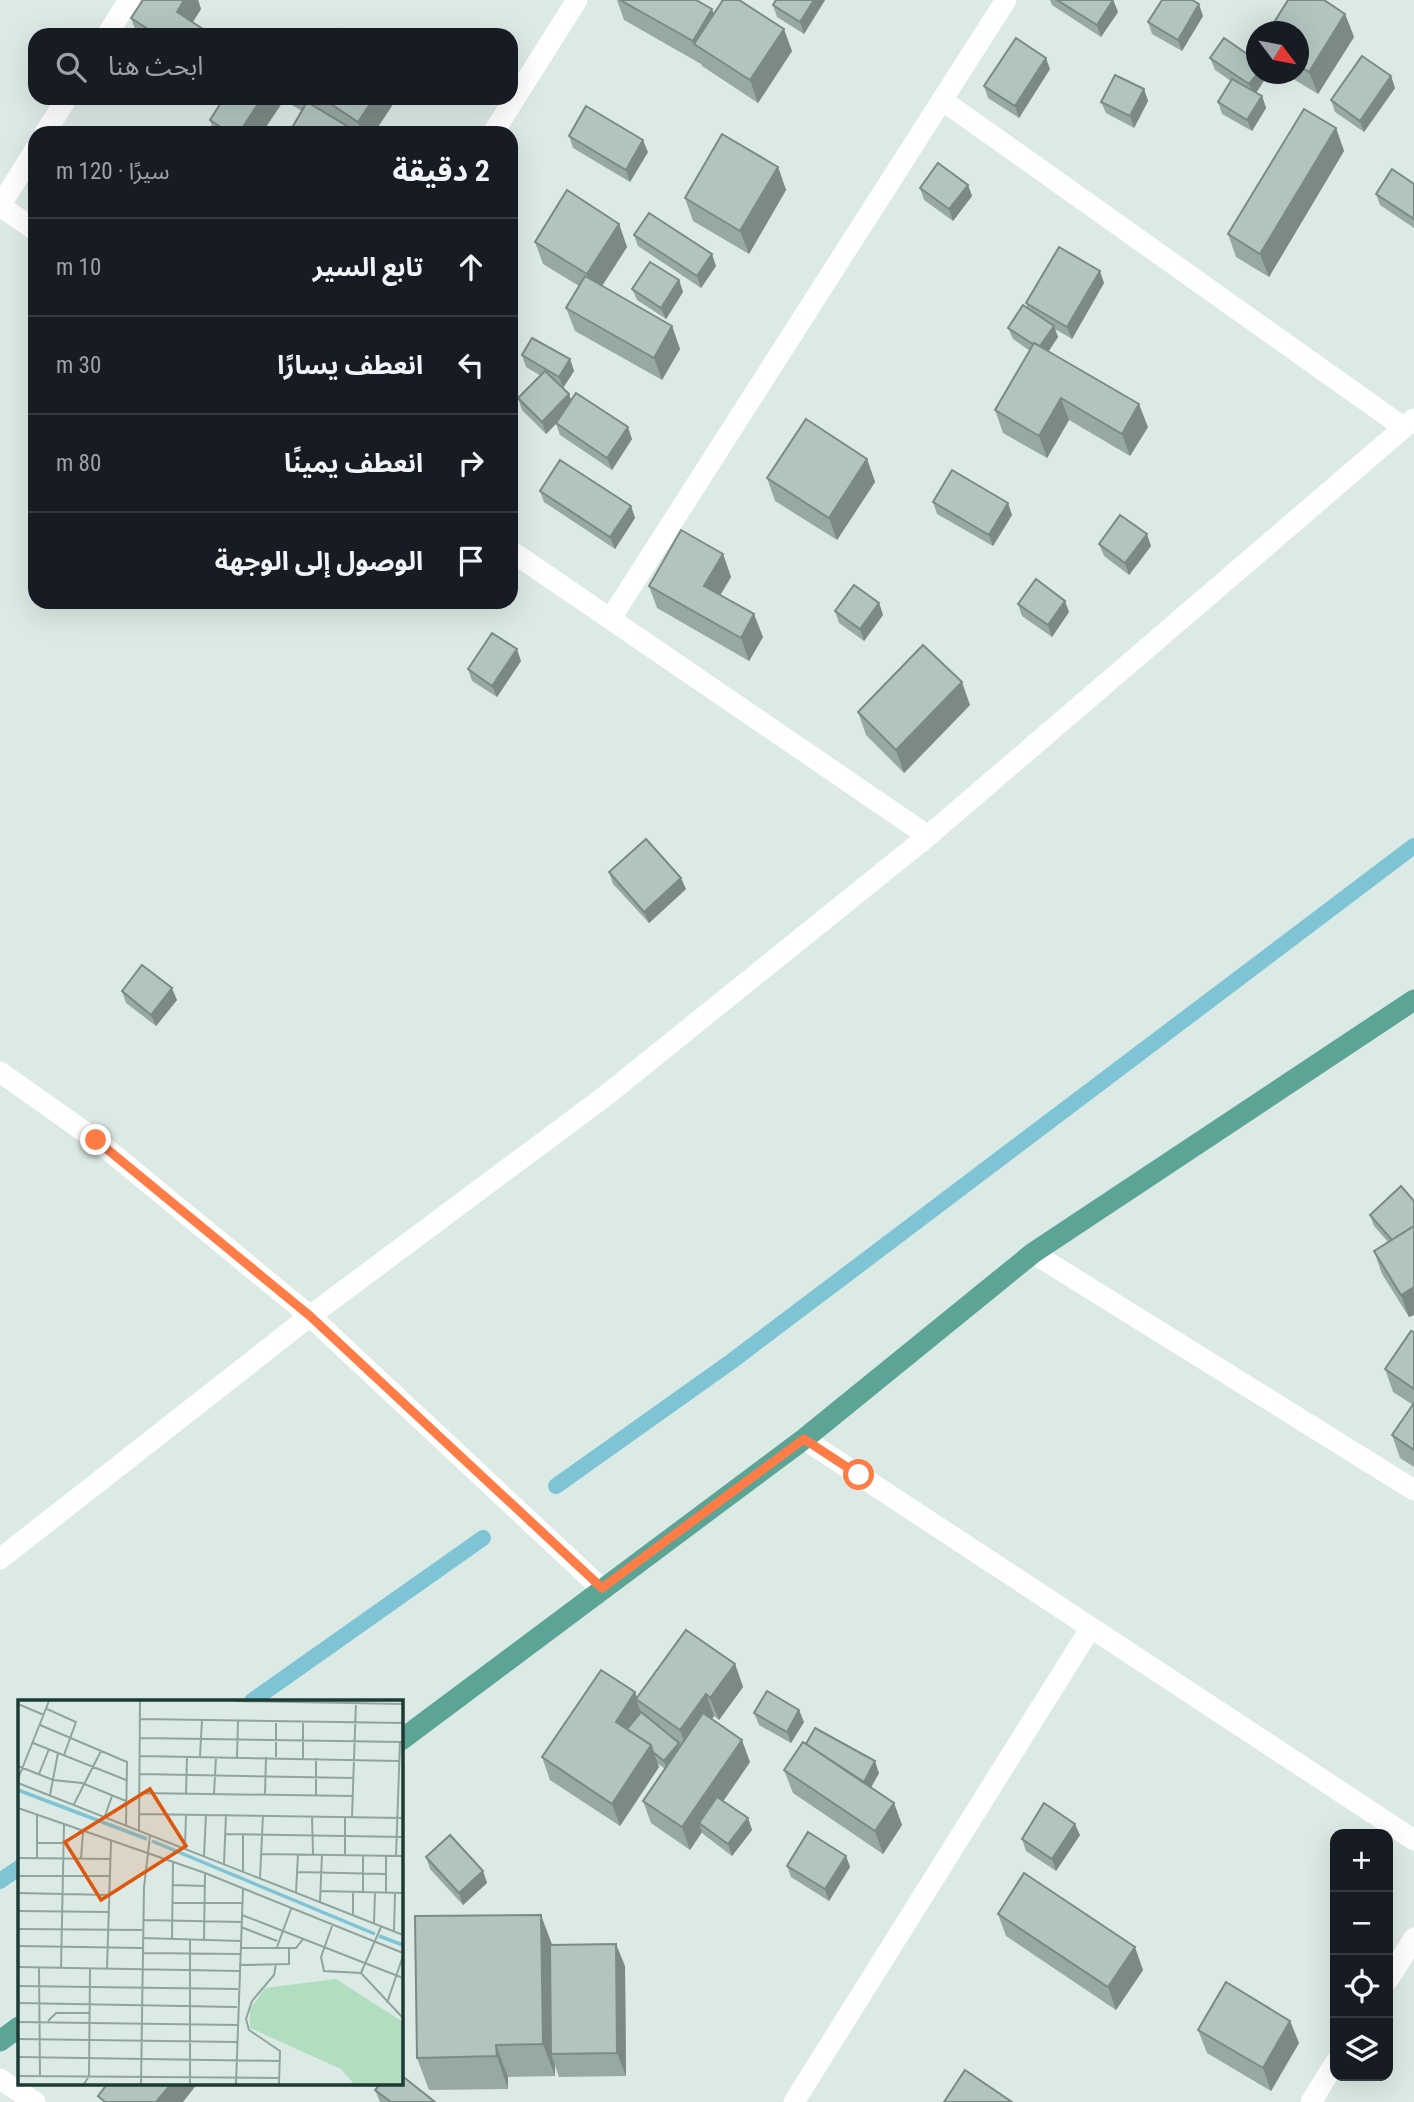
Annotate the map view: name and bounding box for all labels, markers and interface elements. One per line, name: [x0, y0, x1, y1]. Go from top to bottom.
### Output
north arrow: [1246, 21, 1309, 84]
search box: [28, 28, 518, 105]
icon: search: [52, 48, 90, 86]
text: ابحث هنا: [108, 51, 204, 81]
text: 2 دقيقة: [392, 153, 490, 188]
text: سيرًا · 120 m: [56, 158, 169, 185]
icon: ahead: [452, 248, 490, 286]
text: تابع السير: [313, 252, 423, 282]
text: 10 m: [56, 254, 101, 281]
icon: left: [452, 346, 490, 384]
text: انعطف يسارًا: [277, 350, 423, 380]
text: 30 m: [56, 352, 101, 379]
icon: right: [452, 444, 490, 482]
text: انعطف يمينًا: [284, 448, 423, 478]
text: 80 m: [56, 450, 101, 477]
icon: arrive: [452, 542, 490, 580]
text: الوصول إلى الوجهة: [215, 546, 423, 576]
route end: [80, 1124, 111, 1155]
route start: [843, 1459, 874, 1490]
inset map: [18, 1700, 402, 2084]
map controls: [1330, 1829, 1393, 2081]
button: +: [1330, 1829, 1393, 1892]
button: −: [1330, 1892, 1393, 1955]
button: locate: [1330, 1955, 1393, 2018]
button: layers: [1330, 2018, 1393, 2081]

